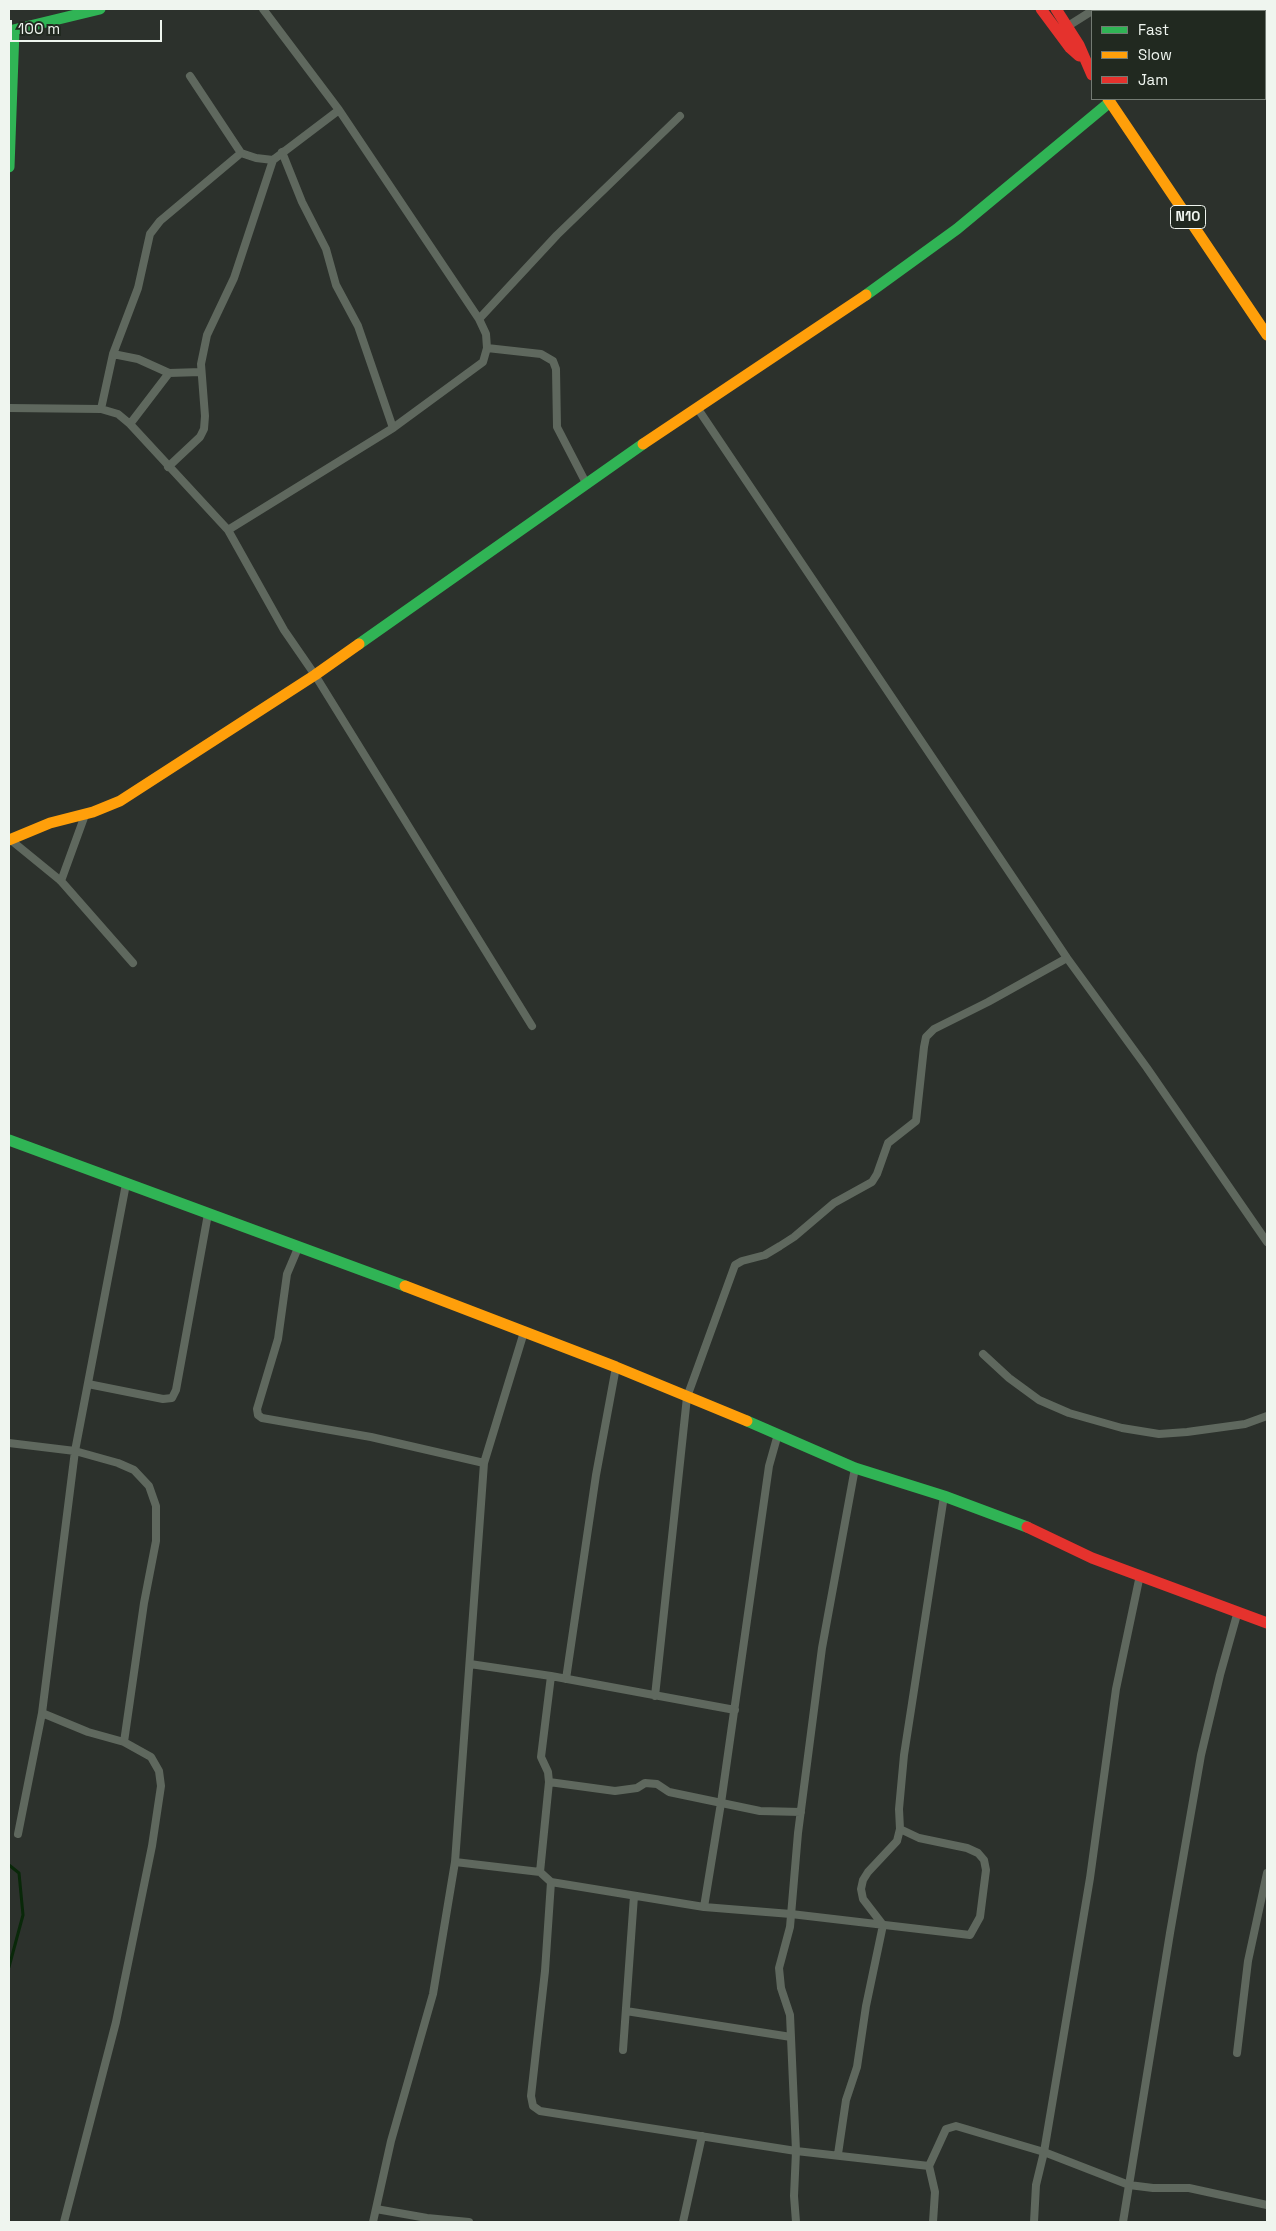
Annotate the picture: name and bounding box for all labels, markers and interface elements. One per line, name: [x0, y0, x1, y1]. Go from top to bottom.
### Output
scale bar: [12, 10, 165, 42]
legend: [1091, 10, 1266, 100]
text: 100 m: [18, 19, 60, 38]
text: Fast: [1138, 20, 1169, 39]
text: Slow: [1138, 45, 1172, 64]
text: Jam: [1138, 70, 1168, 89]
road number: N10: [1170, 206, 1206, 228]

